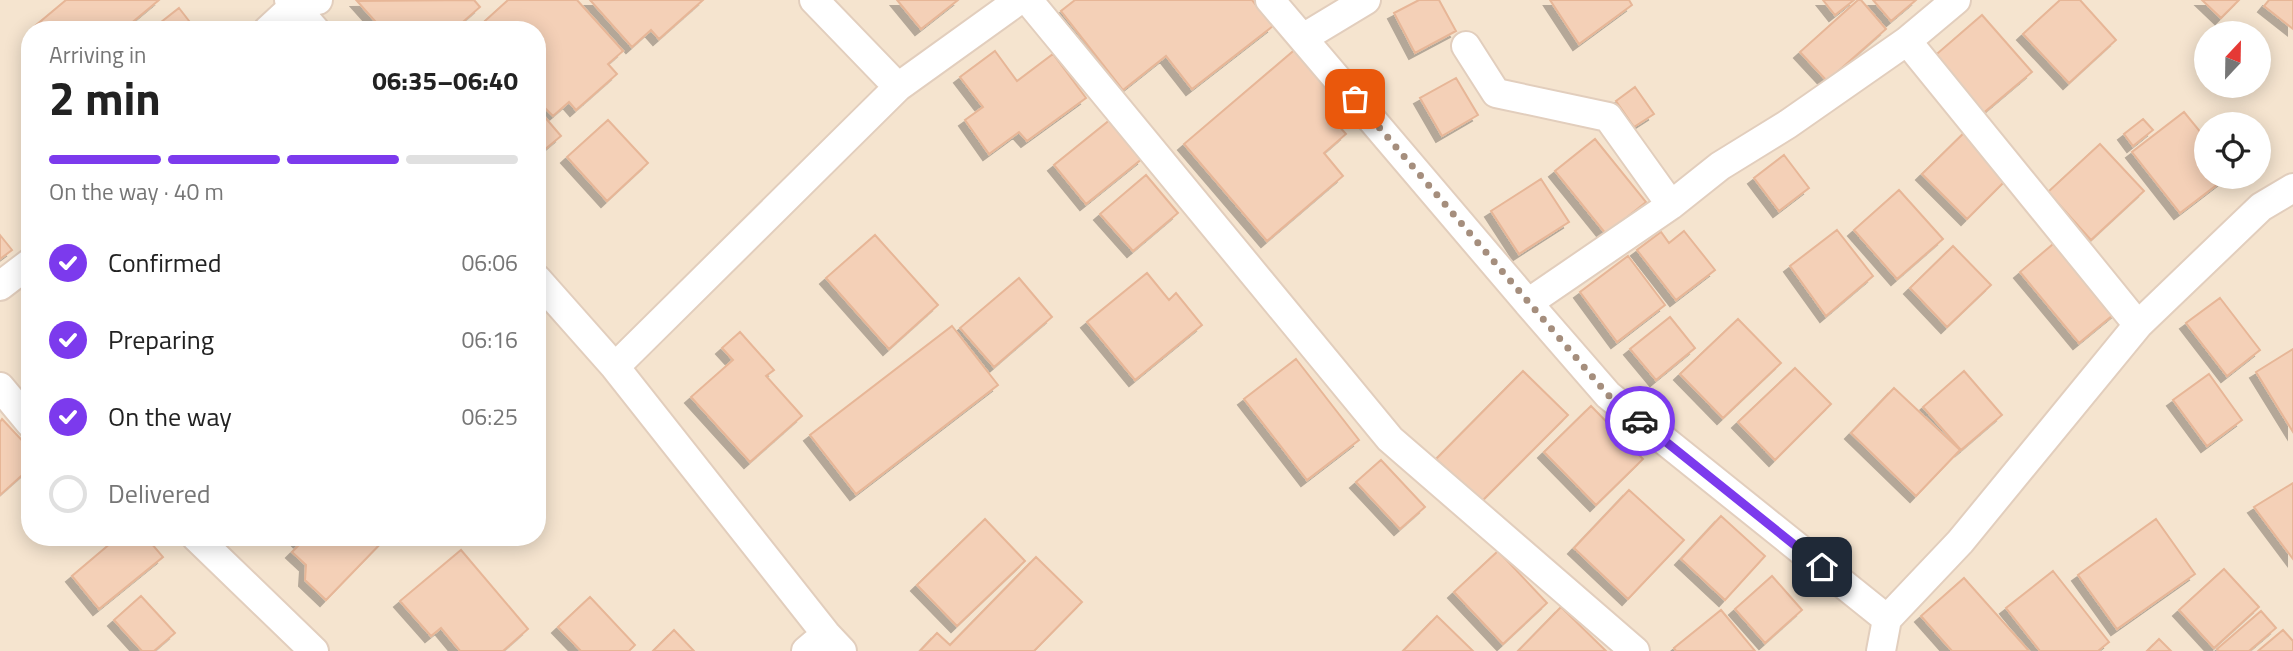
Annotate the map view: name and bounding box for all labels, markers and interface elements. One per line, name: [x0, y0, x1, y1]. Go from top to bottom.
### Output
north arrow: [2194, 21, 2272, 98]
map controls: [2194, 21, 2271, 189]
text: Arriving in: [49, 37, 146, 72]
text: 06:35–06:40: [372, 61, 518, 100]
text: 2 min: [49, 63, 161, 133]
pin: [1325, 69, 1385, 129]
icon: bag: [1336, 80, 1374, 118]
button: locate: [2194, 112, 2271, 189]
text: On the way · 40 m: [49, 174, 224, 209]
text: Confirmed: [108, 243, 222, 282]
icon: check: [49, 244, 87, 282]
text: 06:06: [461, 245, 518, 280]
text: Preparing: [108, 320, 214, 359]
icon: check: [49, 321, 87, 359]
text: 06:16: [461, 322, 518, 357]
courier: [1605, 386, 1675, 456]
text: On the way: [108, 397, 232, 436]
icon: check: [49, 398, 87, 436]
text: 06:25: [461, 399, 518, 434]
icon: car: [1621, 402, 1659, 440]
text: Delivered: [108, 474, 211, 513]
pin: [1792, 537, 1852, 597]
icon: home: [1803, 548, 1841, 586]

